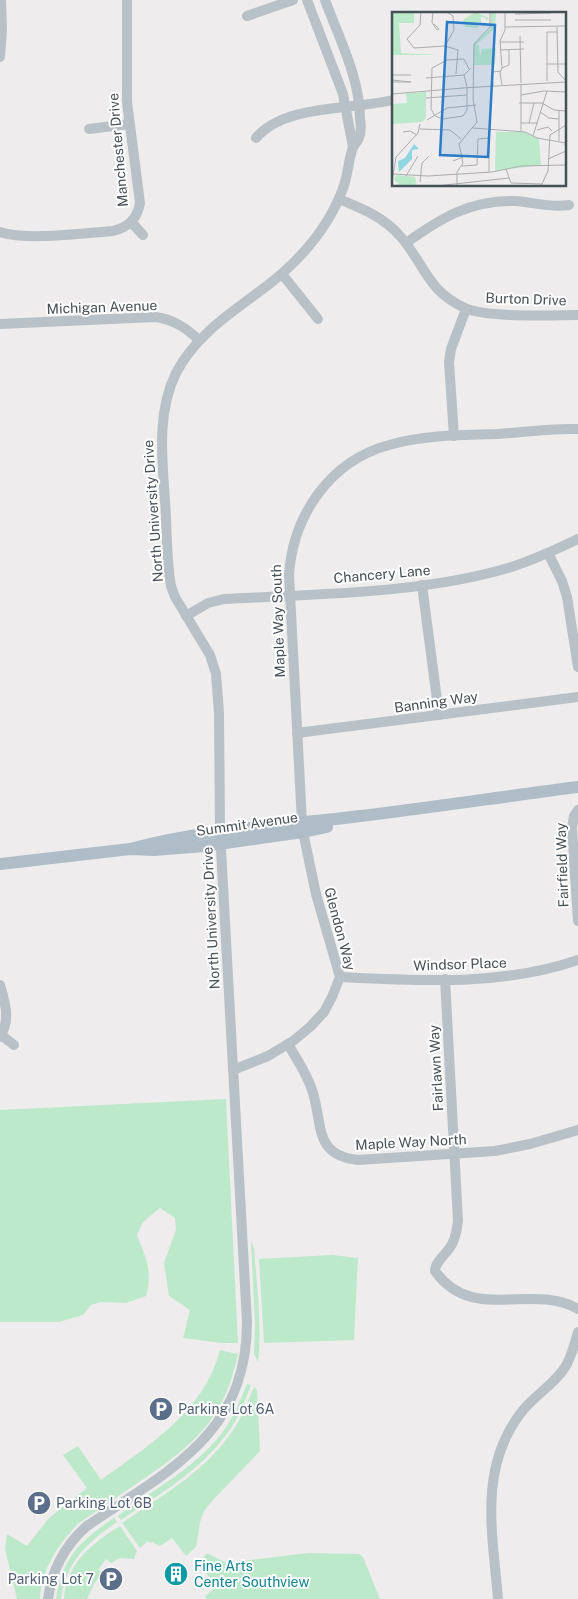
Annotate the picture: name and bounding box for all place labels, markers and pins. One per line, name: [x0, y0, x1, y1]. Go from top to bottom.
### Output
parking icon: Parking Lot 6A: [148, 1396, 174, 1422]
place label: Parking Lot 6A: [178, 1401, 275, 1417]
parking icon: Parking Lot 6B: [26, 1490, 52, 1516]
place label: Parking Lot 6B: [56, 1495, 152, 1511]
place label: Fine Arts Center Southview: [194, 1558, 309, 1590]
building icon: Fine Arts Center Southview: [163, 1561, 189, 1587]
parking icon: Parking Lot 7: [98, 1566, 124, 1592]
place label: Parking Lot 7: [8, 1571, 94, 1587]

